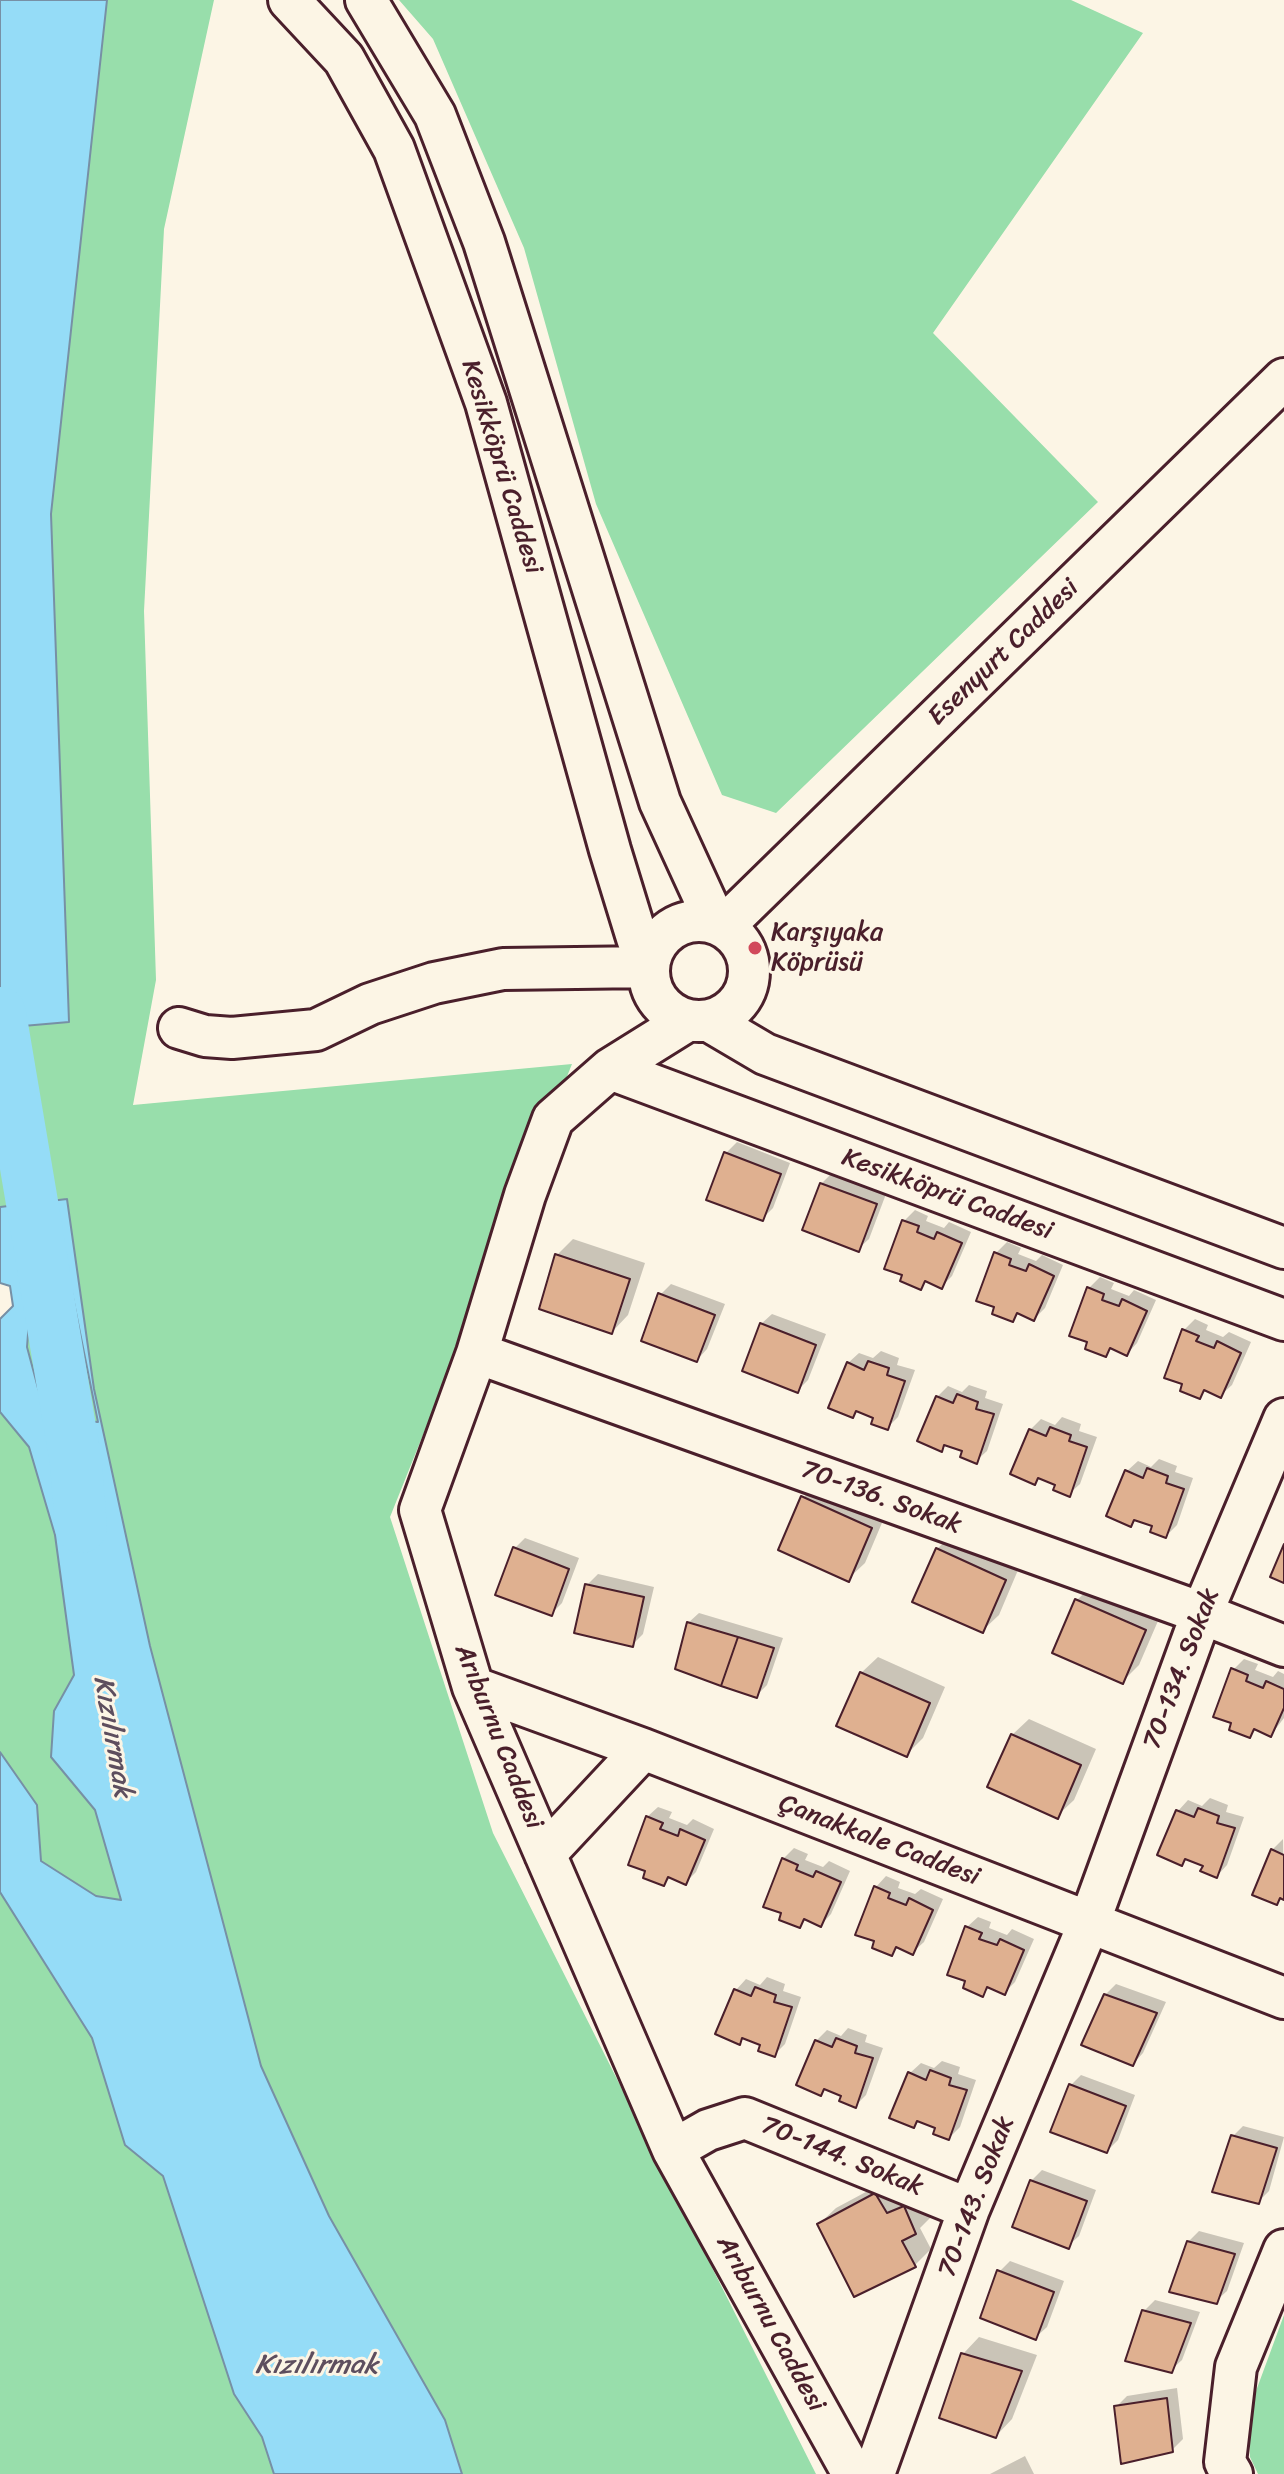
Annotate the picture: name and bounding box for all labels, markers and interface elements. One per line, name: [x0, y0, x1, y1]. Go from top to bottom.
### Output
street label: Kesikköprü Caddesi: [454, 356, 548, 578]
street label: Esenyurt Caddesi: [922, 573, 1086, 733]
place label: Karşıyaka Köprüsü: [771, 917, 883, 978]
marker: Karşıyaka Köprüsü: [746, 939, 764, 957]
street label: Kesikköprü Caddesi: [837, 1142, 1057, 1248]
street label: 70-136. Sokak: [797, 1455, 965, 1541]
street label: 70-134. Sokak: [1137, 1584, 1227, 1754]
street label: Arıburnu Caddesi: [447, 1640, 549, 1834]
water label: Kızılırmak: [85, 1673, 139, 1801]
street label: Çanakkale Caddesi: [774, 1788, 984, 1894]
street label: 70-144. Sokak: [757, 2110, 927, 2204]
street label: 70-143. Sokak: [932, 2112, 1022, 2282]
street label: Arıburnu Caddesi: [709, 2231, 831, 2417]
water label: Kızılırmak: [255, 2349, 379, 2383]

